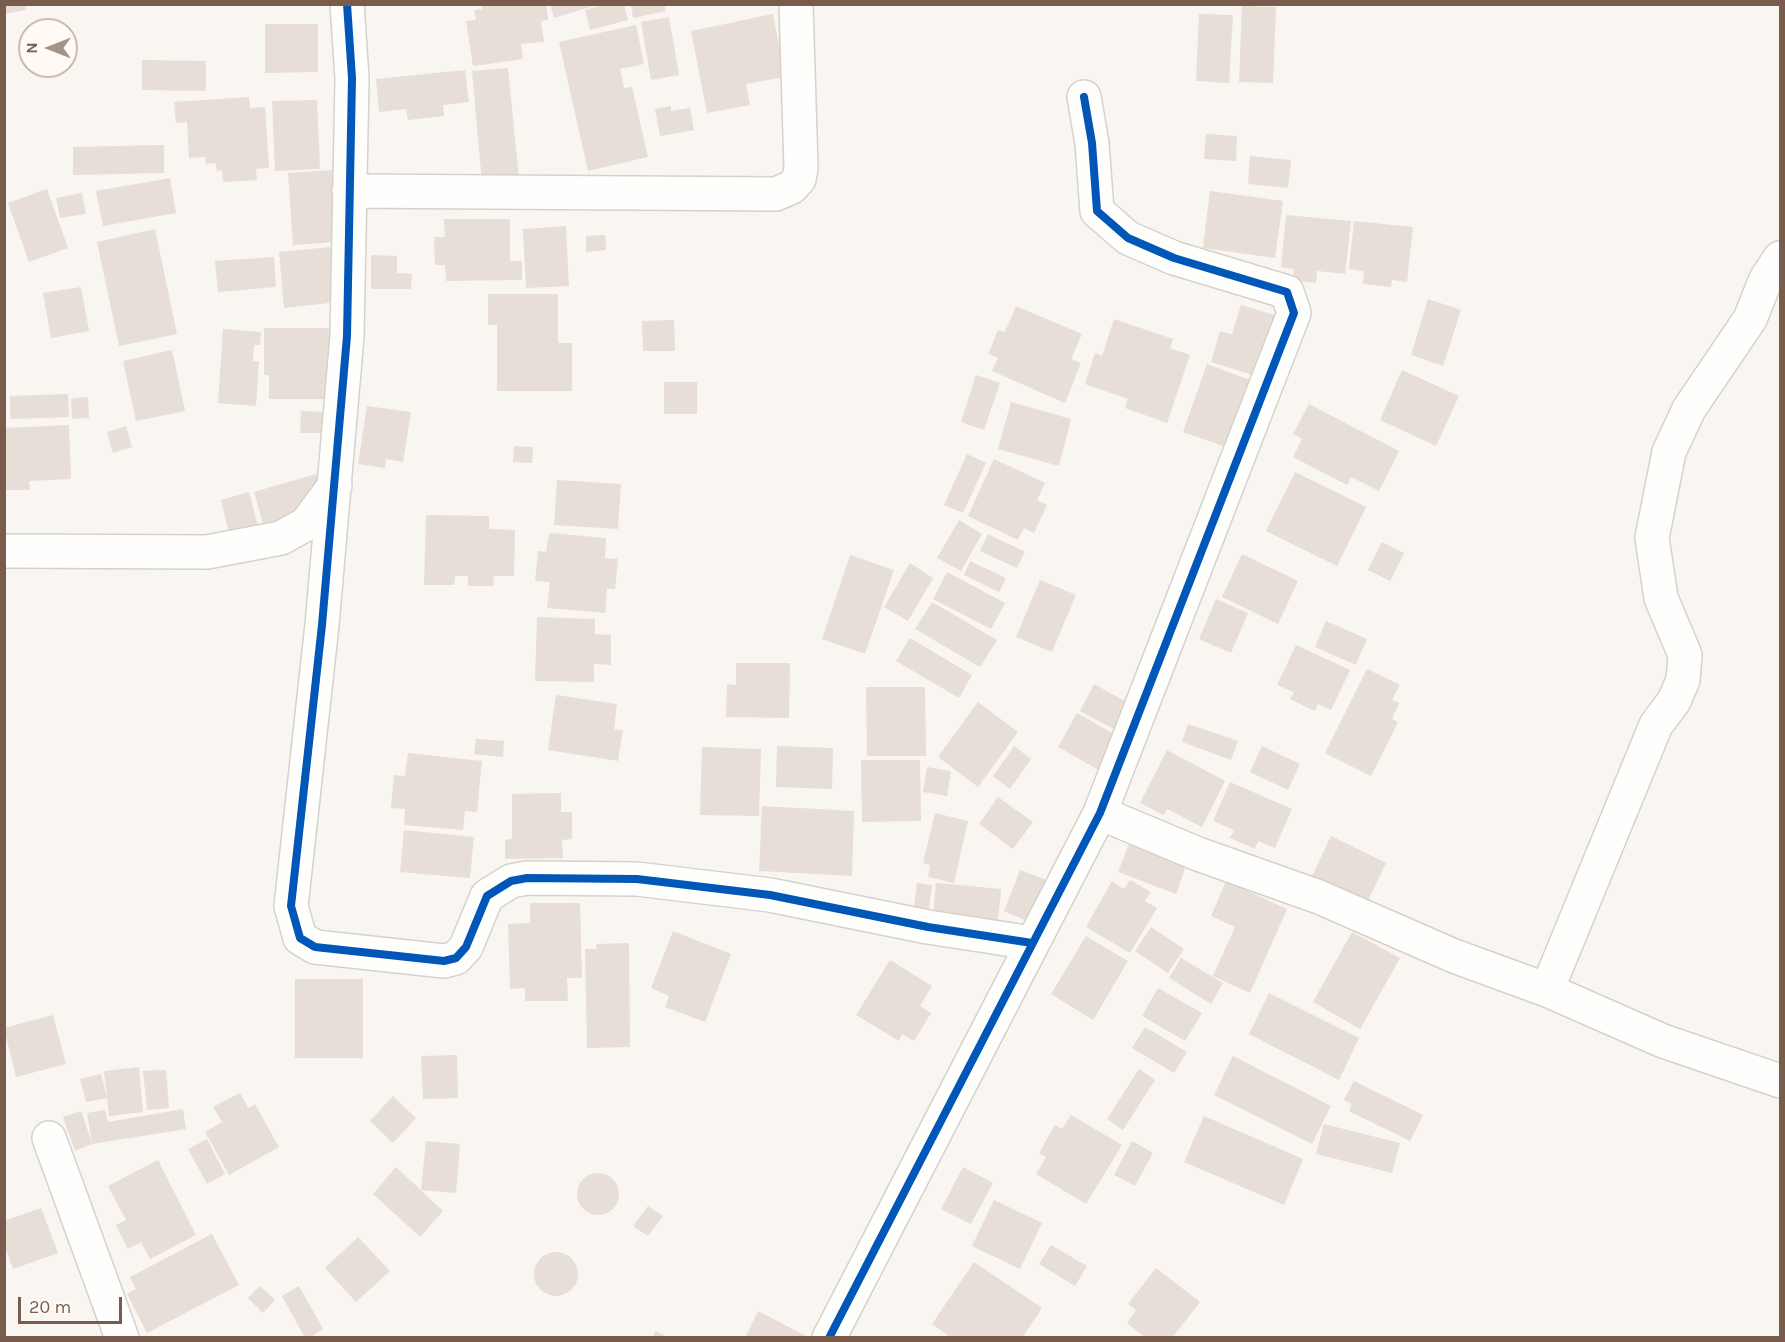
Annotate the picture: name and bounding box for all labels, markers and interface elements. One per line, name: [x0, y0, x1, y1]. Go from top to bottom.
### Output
north arrow: [18, 18, 78, 78]
text: N: [22, 42, 41, 54]
scale bar: [21, 1285, 124, 1323]
text: 20 m: [29, 1296, 71, 1318]

